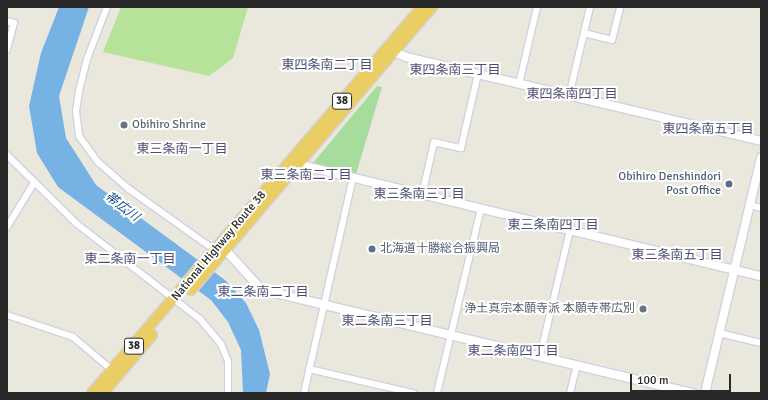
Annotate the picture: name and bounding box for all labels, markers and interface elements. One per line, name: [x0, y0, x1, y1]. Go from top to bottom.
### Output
district label: 東四条南二丁目: [282, 57, 372, 73]
district label: 東四条南三丁目: [410, 62, 500, 78]
district label: 東四条南四丁目: [527, 86, 617, 102]
road number: 38: [332, 92, 352, 110]
place label: Obihiro Shrine: [132, 118, 206, 132]
marker: Obihiro Shrine: [119, 120, 129, 130]
district label: 東四条南五丁目: [663, 121, 753, 137]
district label: 東三条南一丁目: [137, 141, 227, 157]
district label: 東三条南二丁目: [261, 167, 351, 183]
place label: Obihiro Denshindori Post Office: [618, 170, 721, 198]
marker: Obihiro Denshindori Post Office: [724, 179, 734, 189]
district label: 東三条南三丁目: [374, 186, 464, 202]
street label: National Highway Route 38: [169, 188, 269, 304]
water label: 帯広川: [102, 189, 142, 225]
district label: 東三条南四丁目: [508, 217, 598, 233]
place label: 北海道十勝総合振興局: [380, 242, 500, 256]
marker: 北海道十勝総合振興局: [367, 244, 377, 254]
district label: 東三条南五丁目: [632, 247, 722, 263]
district label: 東二条南一丁目: [85, 251, 175, 267]
district label: 東二条南二丁目: [218, 284, 308, 300]
place label: 浄土真宗本願寺派 本願寺帯広別: [464, 302, 635, 316]
marker: 浄土真宗本願寺派 本願寺帯広別: [638, 304, 648, 314]
district label: 東二条南三丁目: [342, 313, 432, 329]
road number: 38: [124, 337, 144, 355]
district label: 東二条南四丁目: [468, 343, 558, 359]
scale bar: [632, 366, 733, 392]
text: 100 m: [637, 373, 669, 388]

